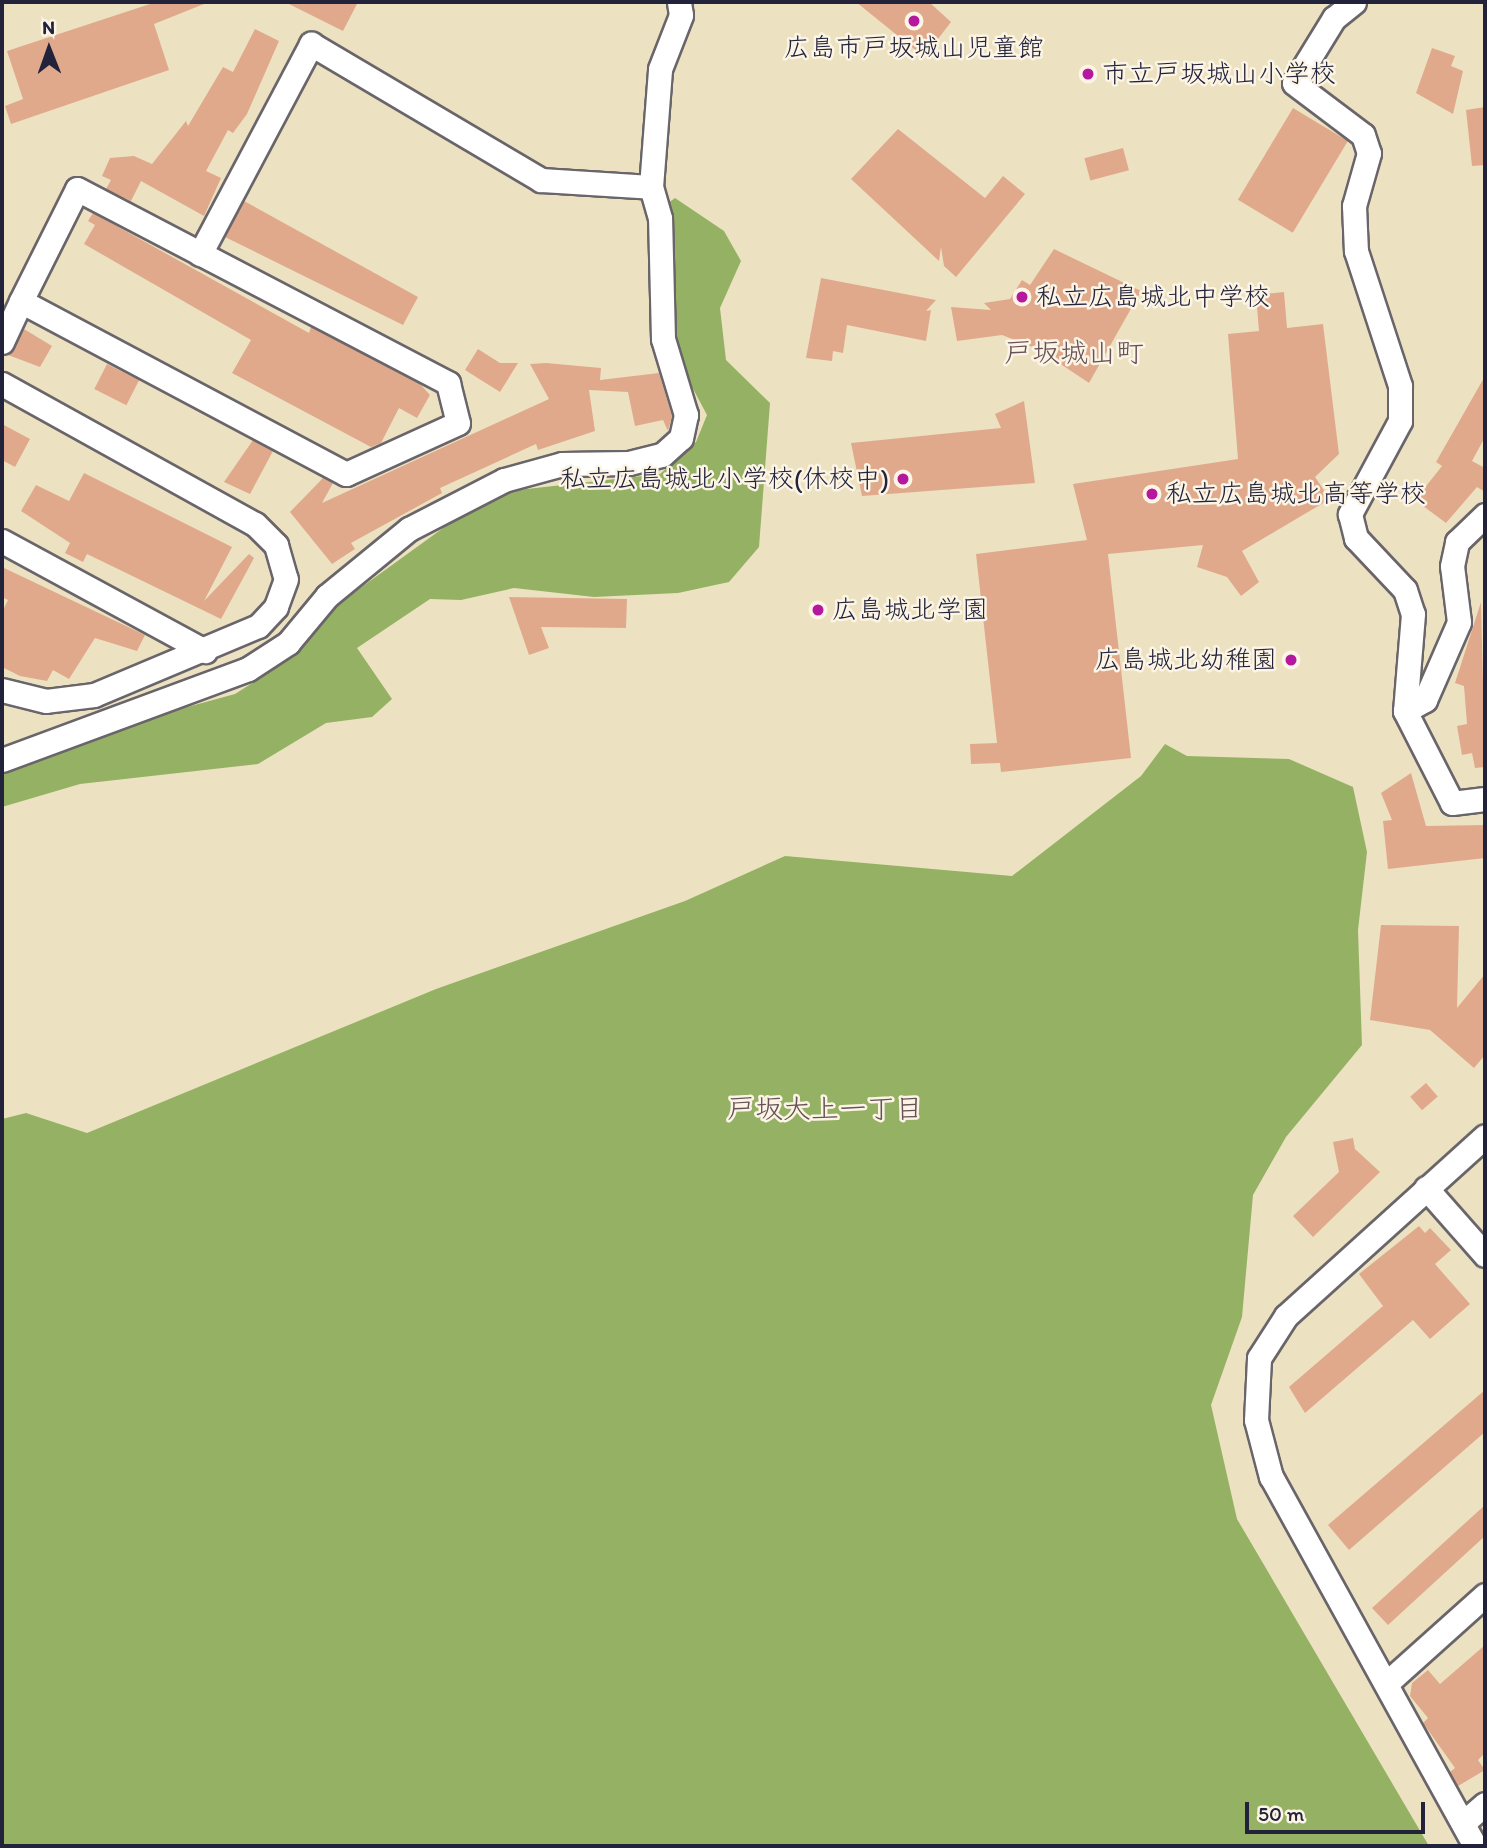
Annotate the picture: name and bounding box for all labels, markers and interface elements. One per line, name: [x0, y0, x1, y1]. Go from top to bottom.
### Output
marker: 広島市戸坂城山児童館: [906, 13, 922, 29]
north arrow: [14, 14, 84, 84]
text: N: [42, 16, 55, 39]
place label: 広島市戸坂城山児童館: [784, 32, 1044, 64]
place label: 市立戸坂城山小学校: [1102, 58, 1336, 90]
marker: 市立戸坂城山小学校: [1080, 66, 1096, 82]
place label: 私立広島城北中学校: [1036, 281, 1270, 313]
marker: 私立広島城北中学校: [1014, 289, 1030, 305]
district label: 戸坂城山町: [1004, 335, 1144, 369]
place label: 私立広島城北小学校(休校中): [560, 463, 889, 495]
marker: 私立広島城北小学校(休校中): [895, 471, 911, 487]
place label: 私立広島城北高等学校: [1166, 478, 1426, 510]
marker: 私立広島城北高等学校: [1144, 486, 1160, 502]
place label: 広島城北学園: [832, 594, 988, 626]
marker: 広島城北学園: [810, 602, 826, 618]
place label: 広島城北幼稚園: [1095, 644, 1277, 676]
marker: 広島城北幼稚園: [1283, 652, 1299, 668]
district label: 戸坂大上一丁目: [727, 1091, 923, 1125]
scale bar: [1249, 1788, 1429, 1832]
text: 50 m: [1258, 1801, 1304, 1826]

